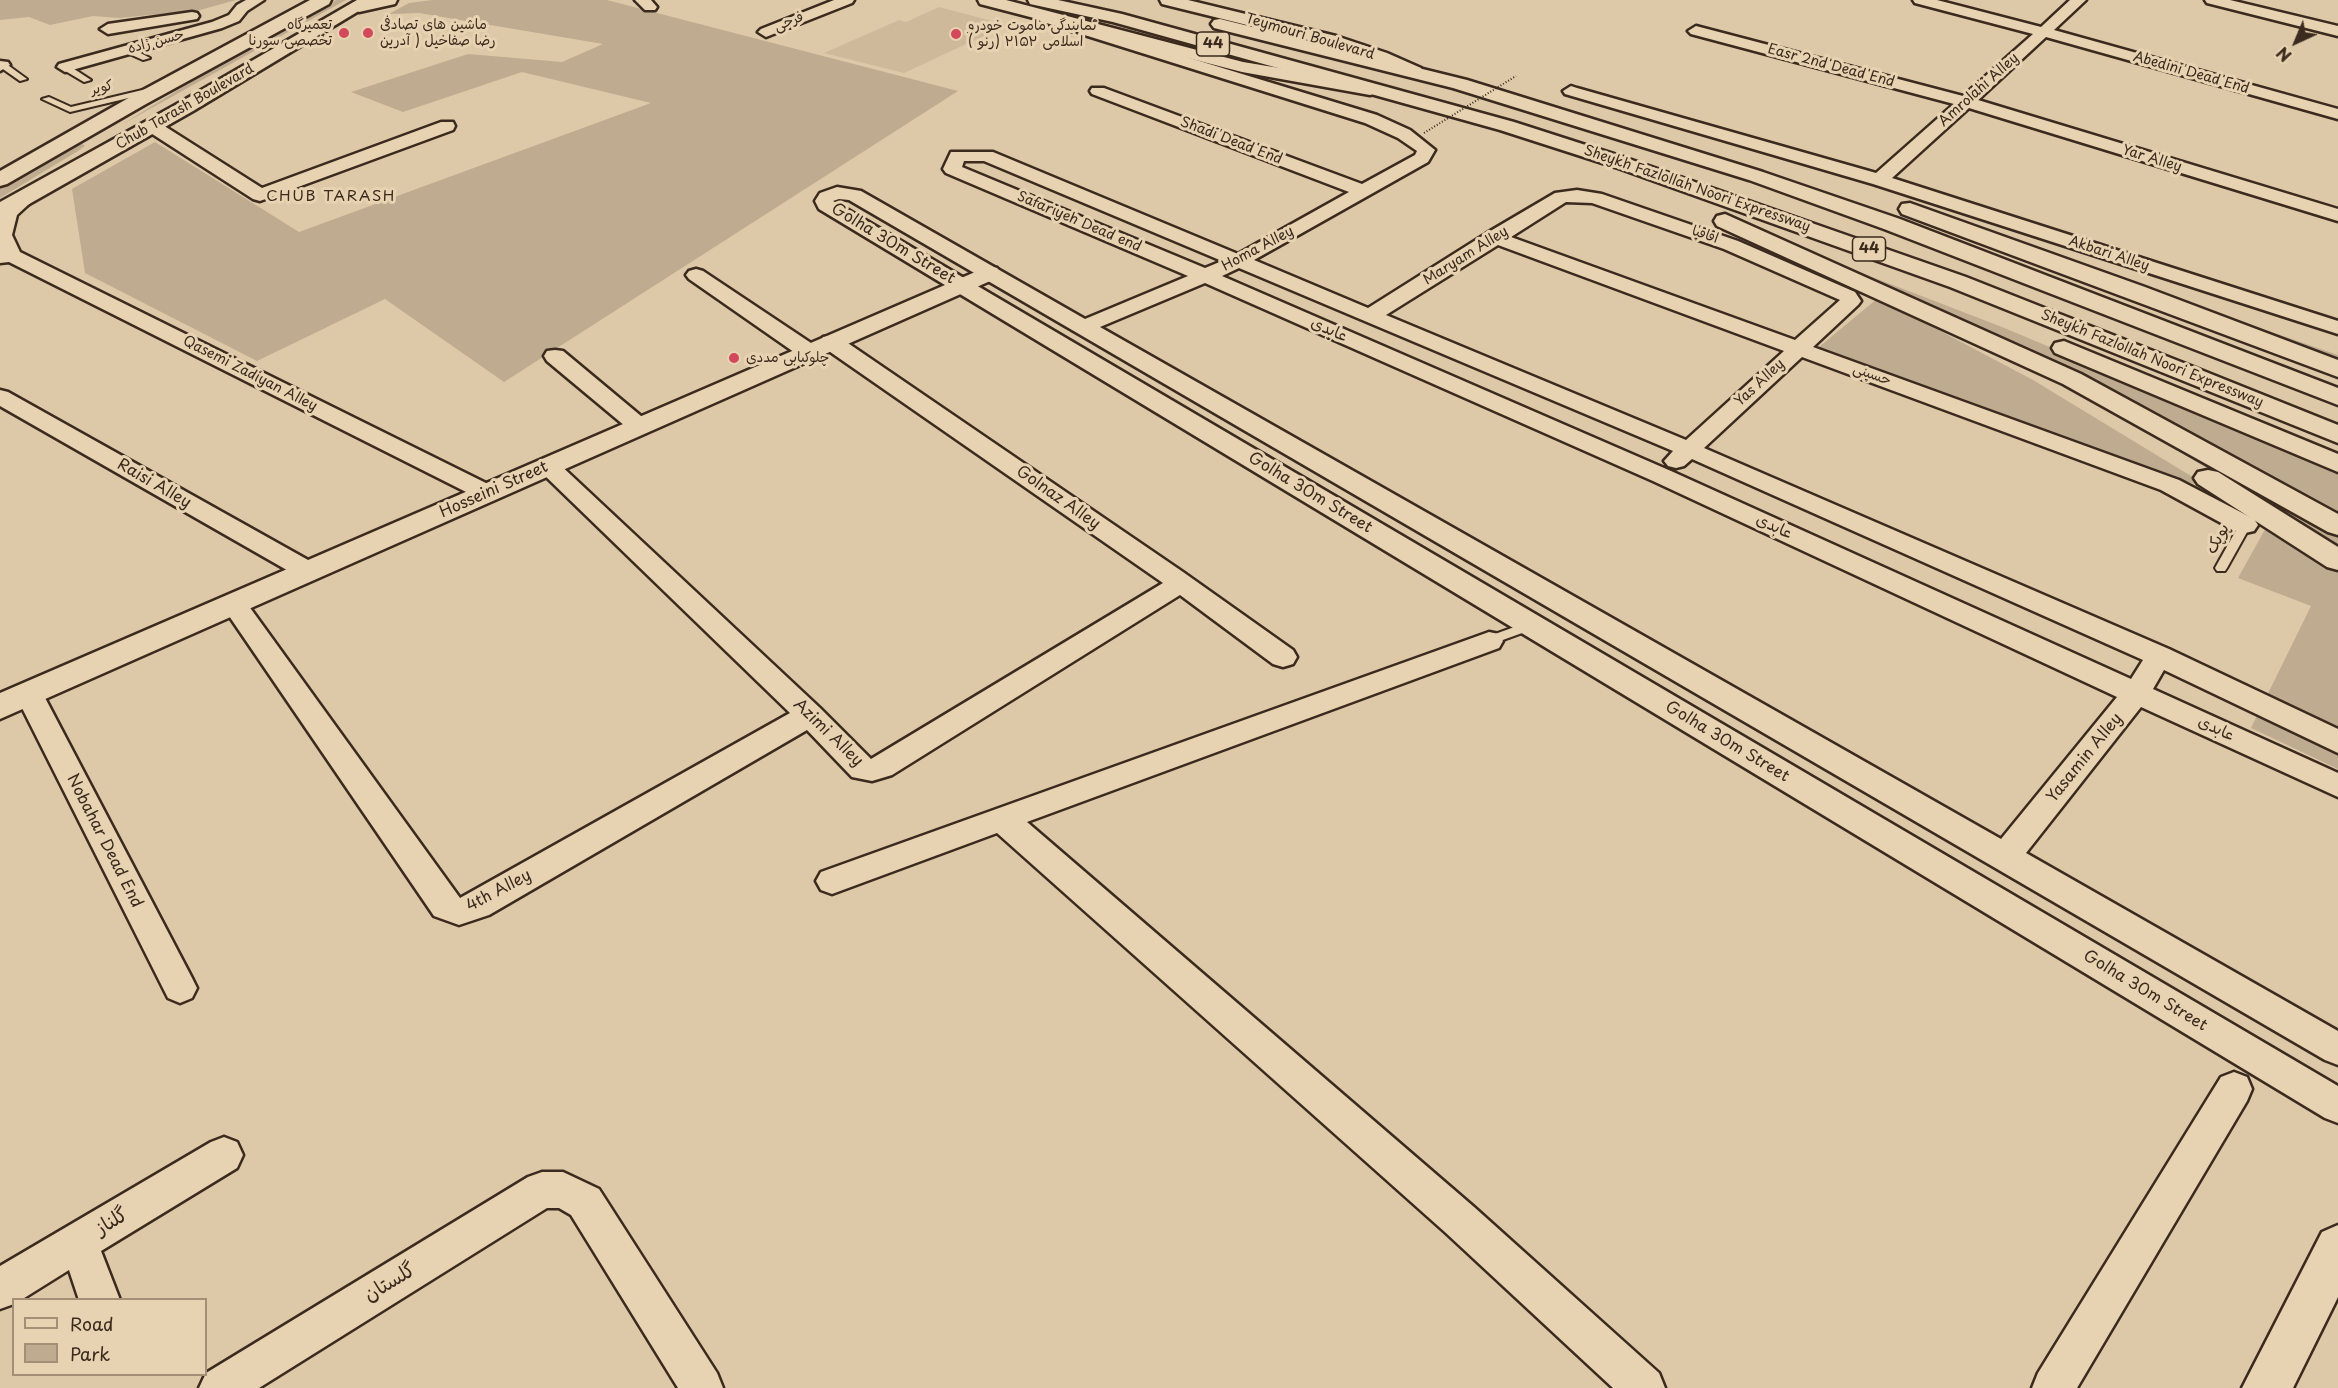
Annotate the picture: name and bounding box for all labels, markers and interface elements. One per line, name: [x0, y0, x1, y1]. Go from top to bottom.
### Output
street label: فرجی: [772, 9, 806, 35]
street label: Teymouri Boulevard: [1244, 11, 1376, 63]
north arrow: [2266, 12, 2326, 72]
place label: تعمیرگاه تخصصی سورنا: [248, 17, 332, 50]
place label: ماشین های تصادفی رضا صفاخیل ( آدرین: [380, 17, 495, 50]
place label: نمایندگی ماموت خودرو ( رنو) اسلامی ۲۱۵۲: [968, 18, 1097, 50]
street label: حسن زاده: [126, 26, 186, 58]
marker: تعمیرگاه تخصصی سورنا: [337, 26, 351, 40]
marker: ماشین های تصادفی رضا صفاخیل ( آدرین: [361, 26, 375, 40]
marker: نمایندگی ماموت خودرو ( رنو) اسلامی ۲۱۵۲: [949, 27, 963, 41]
road number: 44: [1196, 32, 1230, 56]
street label: Easr 2nd Dead End: [1766, 41, 1896, 91]
text: N: [2271, 42, 2296, 68]
street label: Abedini Dead End: [2131, 48, 2251, 98]
street label: Amrolahi Alley: [1936, 50, 2022, 130]
street label: Chub Tarash Boulevard: [113, 61, 257, 153]
street label: کویر: [89, 77, 115, 99]
street label: Shadi Dead End: [1178, 114, 1284, 168]
street label: Sheykh Fazlollah Noori Expressway: [1582, 142, 1812, 236]
street label: Yar Alley: [2120, 142, 2184, 176]
district label: CHUB TARASH: [267, 188, 395, 206]
street label: Safariyeh Dead end: [1014, 188, 1144, 256]
street label: Golha 30m Street: [828, 199, 958, 289]
street label: Homa Alley: [1219, 223, 1297, 275]
street label: Maryam Alley: [1420, 223, 1512, 289]
street label: اقاقیا: [1690, 223, 1720, 247]
street label: Akbari Alley: [2067, 233, 2151, 275]
road number: 44: [1852, 237, 1886, 261]
street label: Sheykh Fazlollah Noori Expressway: [2038, 307, 2266, 411]
street label: عابدی: [1308, 313, 1350, 347]
street label: Qasemi Zadiyan Alley: [180, 333, 320, 415]
place label: چلوکبابی مددی: [746, 350, 829, 366]
marker: چلوکبابی مددی: [727, 351, 741, 365]
street label: Yas Alley: [1732, 356, 1788, 410]
street label: حسینی: [1851, 360, 1893, 390]
street label: Golha 30m Street: [1245, 448, 1375, 538]
street label: Raisi Alley: [114, 455, 194, 513]
street label: Hosseini Street: [437, 458, 551, 522]
street label: Golnaz Alley: [1012, 462, 1104, 534]
street label: عابدی: [1753, 510, 1795, 544]
street label: پوپک: [2202, 521, 2234, 557]
street label: Azimi Alley: [789, 695, 867, 771]
street label: Golha 30m Street: [1662, 697, 1792, 787]
street label: Yasamin Alley: [2043, 710, 2127, 806]
street label: عابدی: [2195, 712, 2237, 746]
street label: Nobahar Dead End: [62, 771, 146, 911]
street label: 4th Alley: [463, 866, 535, 916]
street label: Golha 30m Street: [2080, 946, 2210, 1036]
street label: گلناز: [91, 1203, 133, 1241]
street label: گلستان: [360, 1258, 420, 1308]
legend: [12, 1298, 207, 1376]
text: Road: [70, 1310, 114, 1337]
text: Park: [70, 1340, 110, 1367]

